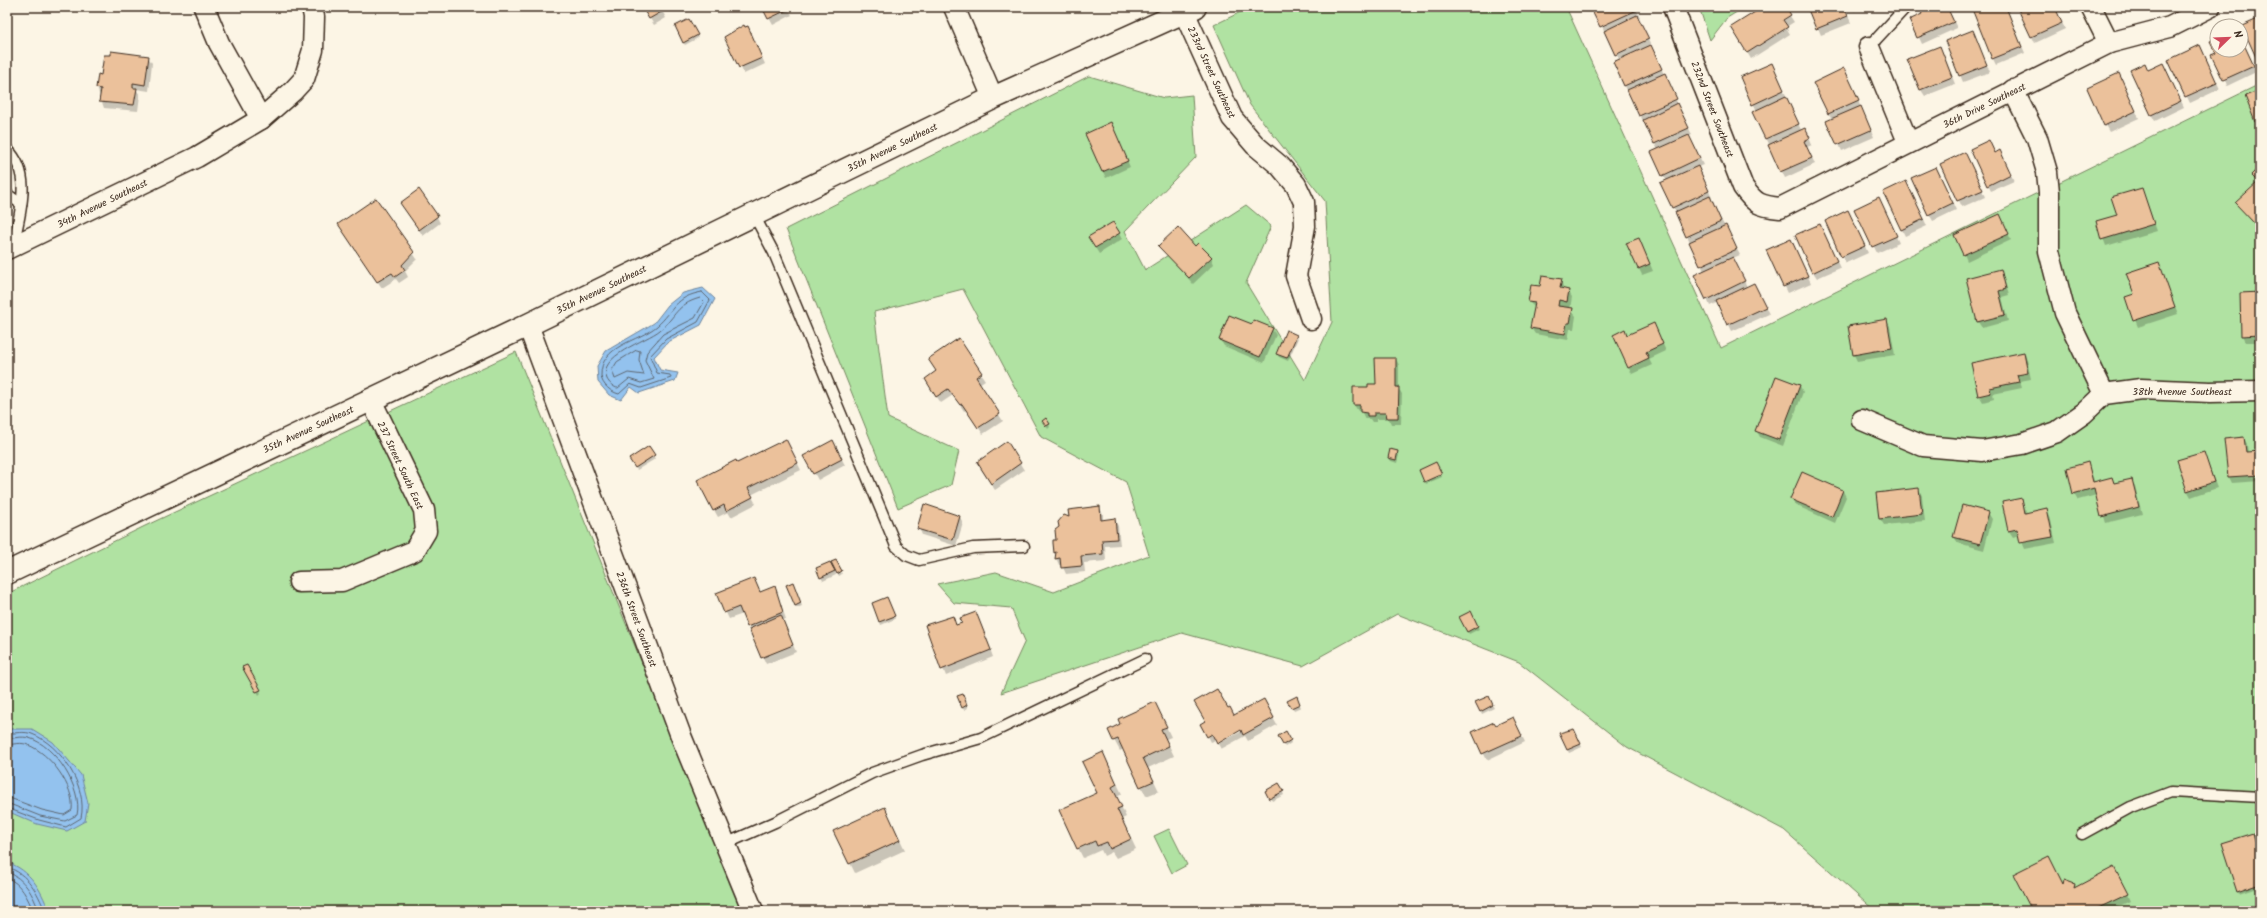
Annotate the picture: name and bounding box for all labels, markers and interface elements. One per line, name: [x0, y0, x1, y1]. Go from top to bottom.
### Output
north arrow: [2209, 18, 2249, 58]
street label: 233rd Street Southeast: [1183, 24, 1240, 121]
text: N: [2228, 28, 2247, 41]
street label: 232nd Street Southeast: [1686, 59, 1738, 160]
street label: 36th Drive Southeast: [1940, 79, 2029, 133]
street label: 35th Avenue Southeast: [844, 119, 941, 177]
street label: 34th Avenue Southeast: [54, 175, 151, 233]
street label: 35th Avenue Southeast: [553, 261, 650, 319]
street label: 38th Avenue Southeast: [2132, 384, 2232, 400]
street label: 35th Avenue Southeast: [260, 402, 357, 458]
street label: 237 Street South East: [373, 419, 428, 512]
street label: 236th Street Southeast: [611, 569, 661, 670]

